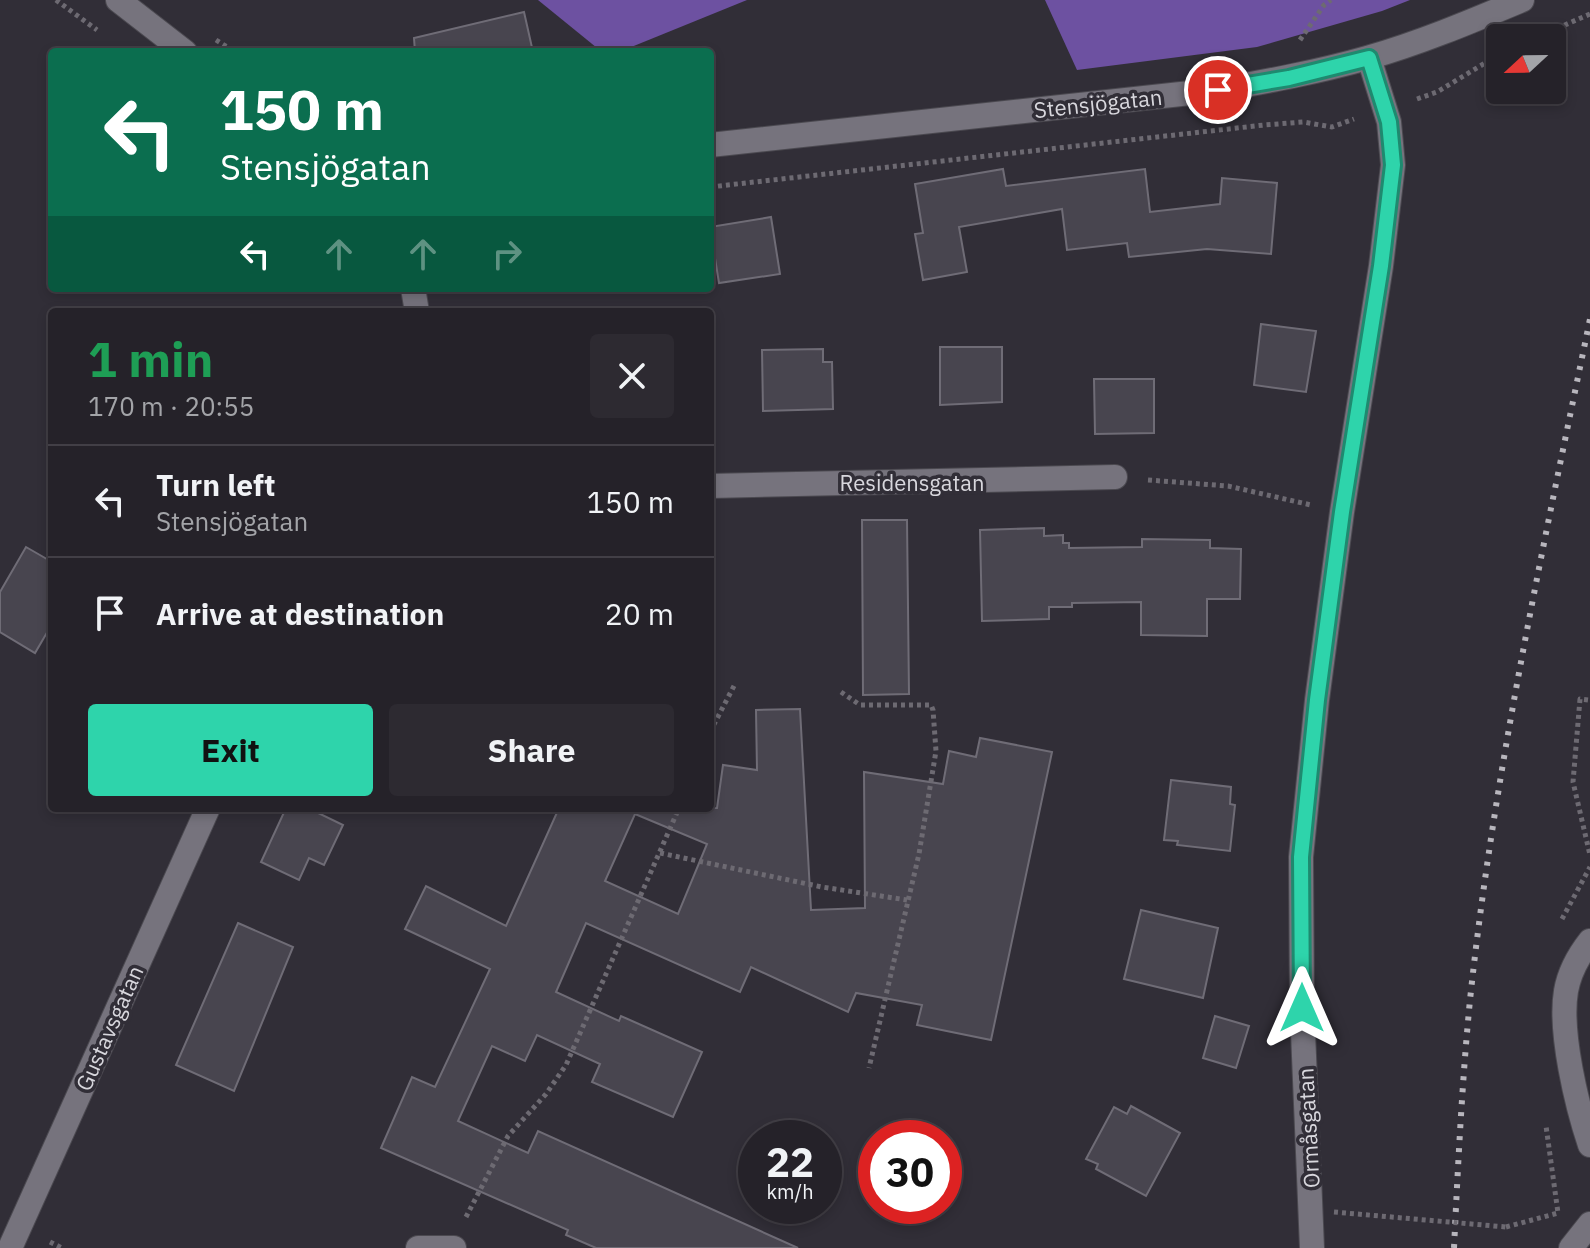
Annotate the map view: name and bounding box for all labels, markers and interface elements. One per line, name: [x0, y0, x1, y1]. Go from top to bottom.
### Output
north arrow: [1486, 24, 1566, 104]
map controls: [1486, 24, 1566, 104]
pin: [1184, 56, 1252, 124]
icon: arrive: [1196, 68, 1240, 112]
text: 150 m: [220, 73, 384, 145]
icon: left: [88, 80, 192, 184]
street label: Stensjögatan: [1032, 82, 1164, 124]
text: Stensjögatan: [220, 143, 431, 190]
icon: left: [233, 232, 277, 276]
icon: ahead: [317, 232, 361, 276]
icon: ahead: [401, 232, 445, 276]
icon: right: [485, 232, 529, 276]
text: 1 min: [88, 328, 213, 390]
button: close: [590, 334, 674, 418]
text: 170 m · 20:55: [88, 389, 254, 423]
text: Turn left: [156, 465, 275, 504]
street label: Residensgatan: [839, 468, 985, 497]
icon: left: [88, 479, 132, 523]
text: 150 m: [587, 482, 674, 521]
text: Stensjögatan: [156, 504, 308, 538]
icon: arrive: [88, 591, 132, 635]
text: Arrive at destination: [156, 594, 444, 633]
text: 20 m: [605, 594, 674, 633]
button: Exit: [88, 704, 373, 796]
button: Share: [389, 704, 674, 796]
street label: Gustavsgatan: [68, 961, 150, 1095]
position arrow: [1260, 966, 1344, 1050]
street label: Ormåsgatan: [1290, 1067, 1326, 1189]
speed limit sign: 30: [858, 1120, 962, 1224]
text: 22: [766, 1136, 814, 1188]
text: km/h: [766, 1178, 814, 1205]

